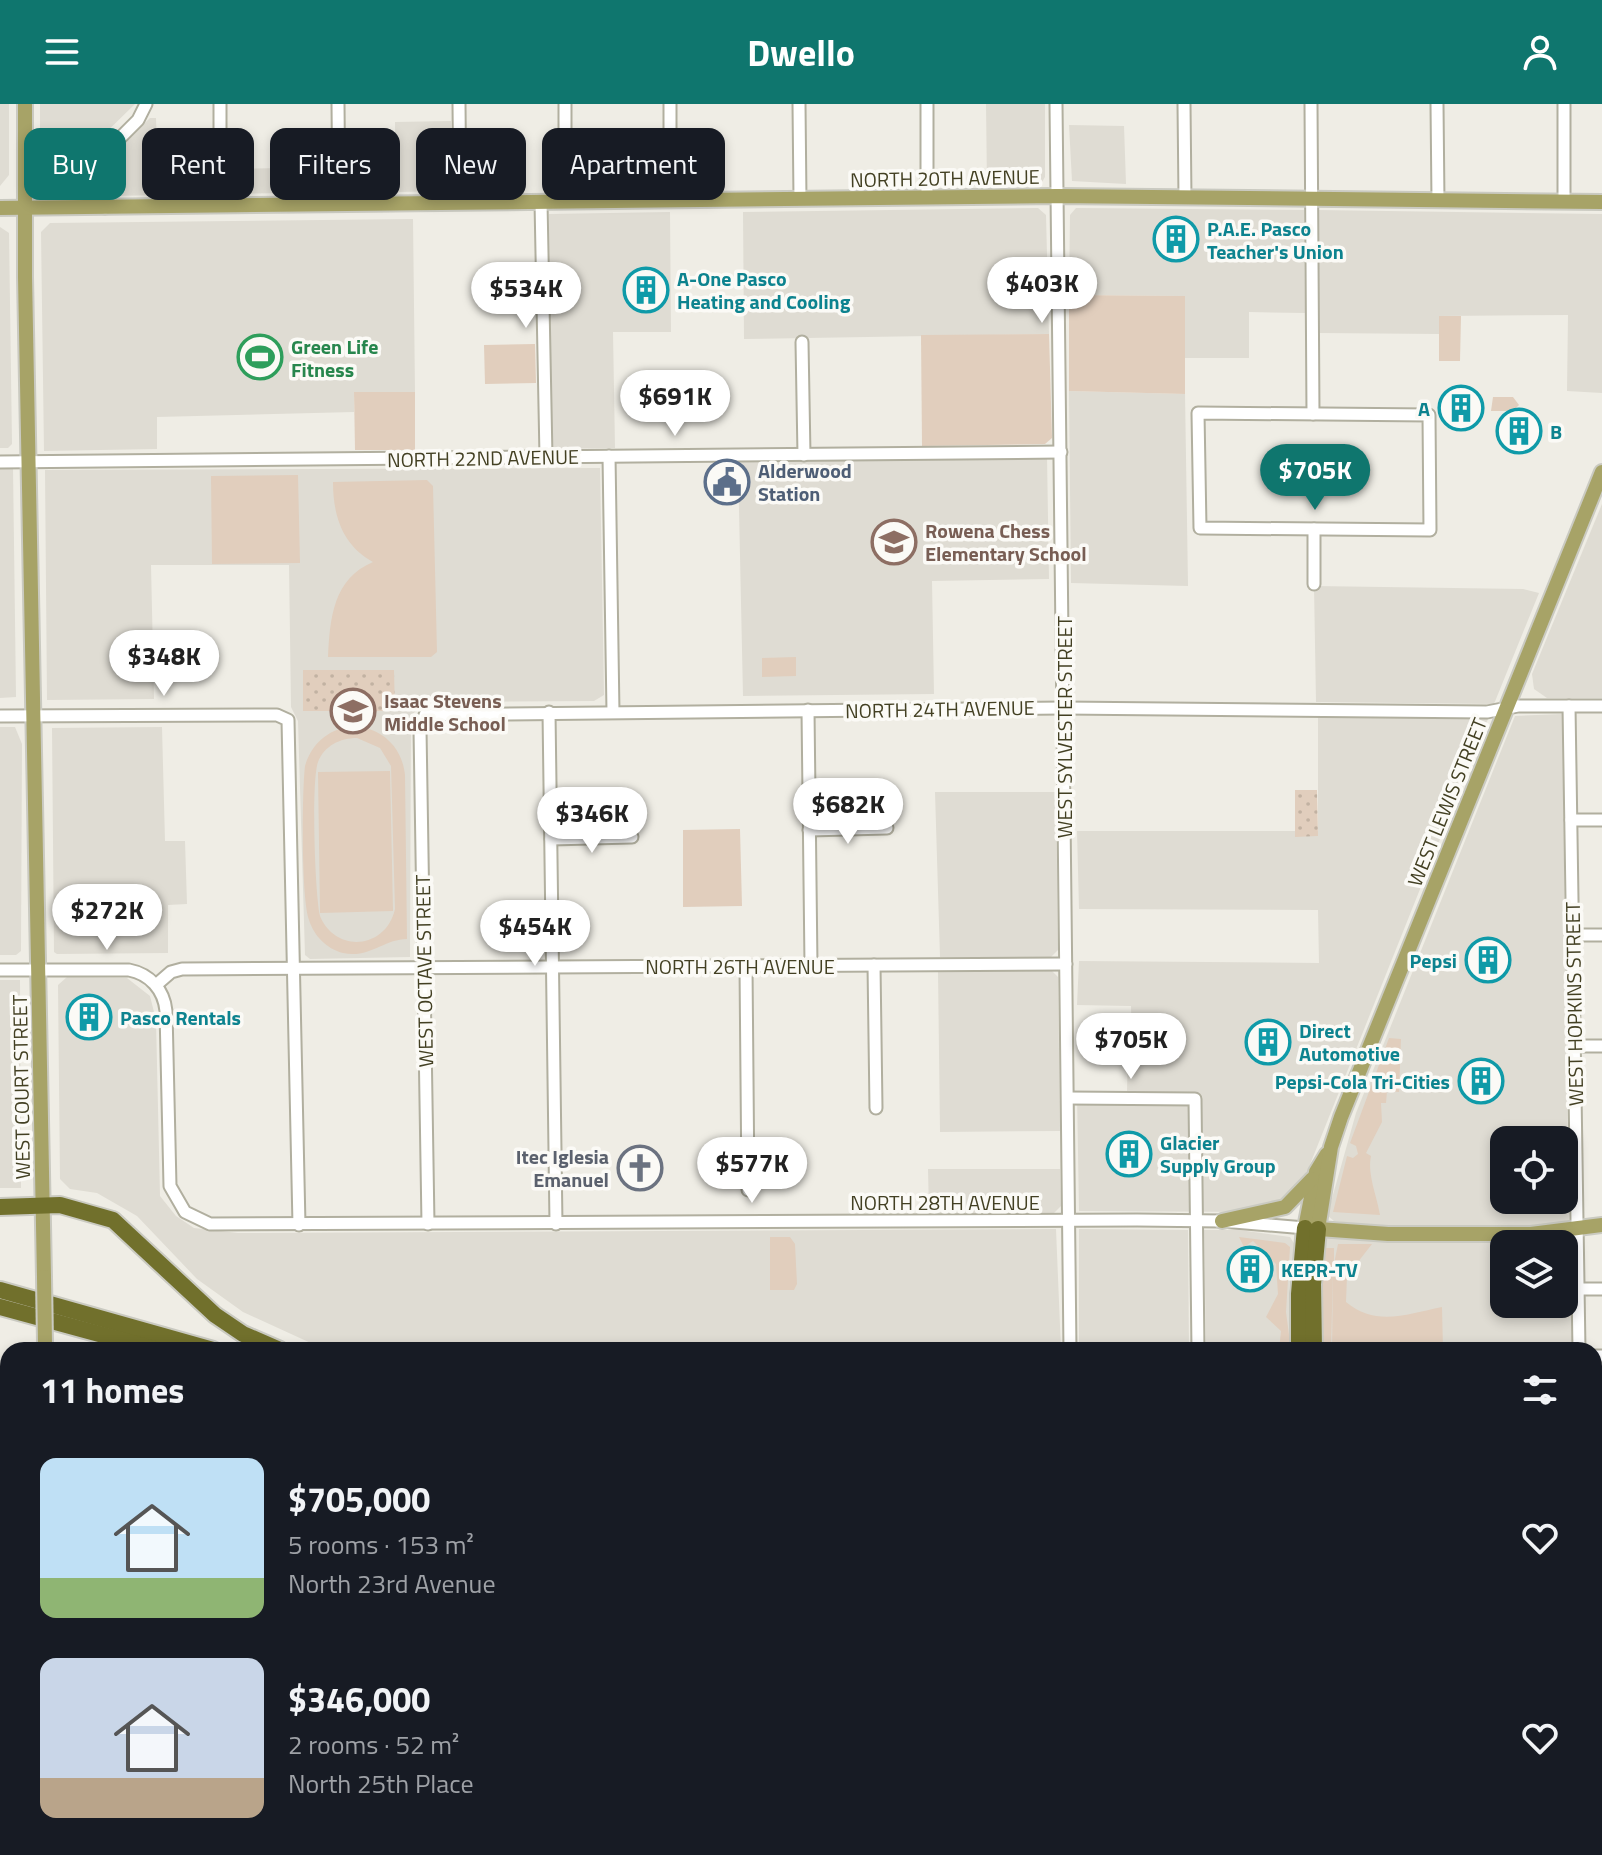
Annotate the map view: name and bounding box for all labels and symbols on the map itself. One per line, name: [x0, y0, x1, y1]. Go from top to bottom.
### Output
street label: NORTH 20TH AVENUE: [850, 161, 1040, 195]
place label: P.A.E. Pasco Teacher's Union: [1207, 213, 1344, 267]
building icon: P.A.E. Pasco Teacher's Union: [1152, 215, 1200, 263]
pin: $403K: [986, 257, 1098, 325]
pin: $534K: [470, 262, 582, 330]
place label: A-One Pasco Heating and Cooling: [677, 263, 851, 317]
building icon: A-One Pasco Heating and Cooling: [622, 266, 670, 314]
place label: Green Life Fitness: [291, 331, 378, 385]
sports icon: Green Life Fitness: [236, 333, 284, 381]
pin: $691K: [619, 370, 731, 438]
building icon: A: [1437, 384, 1485, 432]
place label: A: [1418, 393, 1430, 424]
building icon: B: [1495, 407, 1543, 455]
place label: B: [1550, 416, 1562, 447]
street label: NORTH 22ND AVENUE: [387, 441, 579, 475]
pin: $705K: [1259, 444, 1371, 512]
place label: Alderwood Station: [758, 455, 852, 509]
public building icon: Alderwood Station: [703, 458, 751, 506]
place label: Rowena Chess Elementary School: [925, 515, 1087, 569]
school or university icon: Rowena Chess Elementary School: [870, 518, 918, 566]
street label: WEST SYLVESTER STREET: [1049, 615, 1080, 838]
pin: $348K: [108, 630, 220, 698]
place label: Isaac Stevens Middle School: [384, 685, 506, 739]
school or university icon: Isaac Stevens Middle School: [329, 687, 377, 735]
street label: NORTH 24TH AVENUE: [845, 692, 1035, 726]
street label: WEST LEWIS STREET: [1399, 713, 1495, 891]
pin: $682K: [792, 778, 904, 846]
pin: $346K: [536, 787, 648, 855]
street label: WEST OCTAVE STREET: [407, 874, 441, 1068]
pin: $272K: [51, 884, 163, 952]
pin: $454K: [479, 900, 591, 968]
street label: WEST HOPKINS STREET: [1557, 901, 1591, 1106]
building icon: Pepsi: [1464, 936, 1512, 984]
place label: Pepsi: [1410, 945, 1457, 976]
street label: NORTH 26TH AVENUE: [645, 951, 835, 982]
building icon: Pasco Rentals: [65, 993, 113, 1041]
street label: WEST COURT STREET: [4, 994, 38, 1180]
place label: Pasco Rentals: [120, 1002, 241, 1033]
pin: $705K: [1075, 1013, 1187, 1081]
place label: Direct Automotive: [1299, 1015, 1400, 1069]
building icon: Direct Automotive: [1244, 1018, 1292, 1066]
building icon: Pepsi-Cola Tri-Cities: [1457, 1057, 1505, 1105]
place label: Pepsi-Cola Tri-Cities: [1275, 1066, 1450, 1097]
place label: Glacier Supply Group: [1160, 1127, 1276, 1181]
building icon: Glacier Supply Group: [1105, 1130, 1153, 1178]
pin: $577K: [696, 1137, 808, 1205]
place label: Itec Iglesia Emanuel: [516, 1141, 609, 1195]
church icon: Itec Iglesia Emanuel: [616, 1144, 664, 1192]
street label: NORTH 28TH AVENUE: [850, 1187, 1040, 1218]
building icon: KEPR-TV: [1226, 1245, 1274, 1293]
place label: KEPR-TV: [1281, 1254, 1358, 1285]

